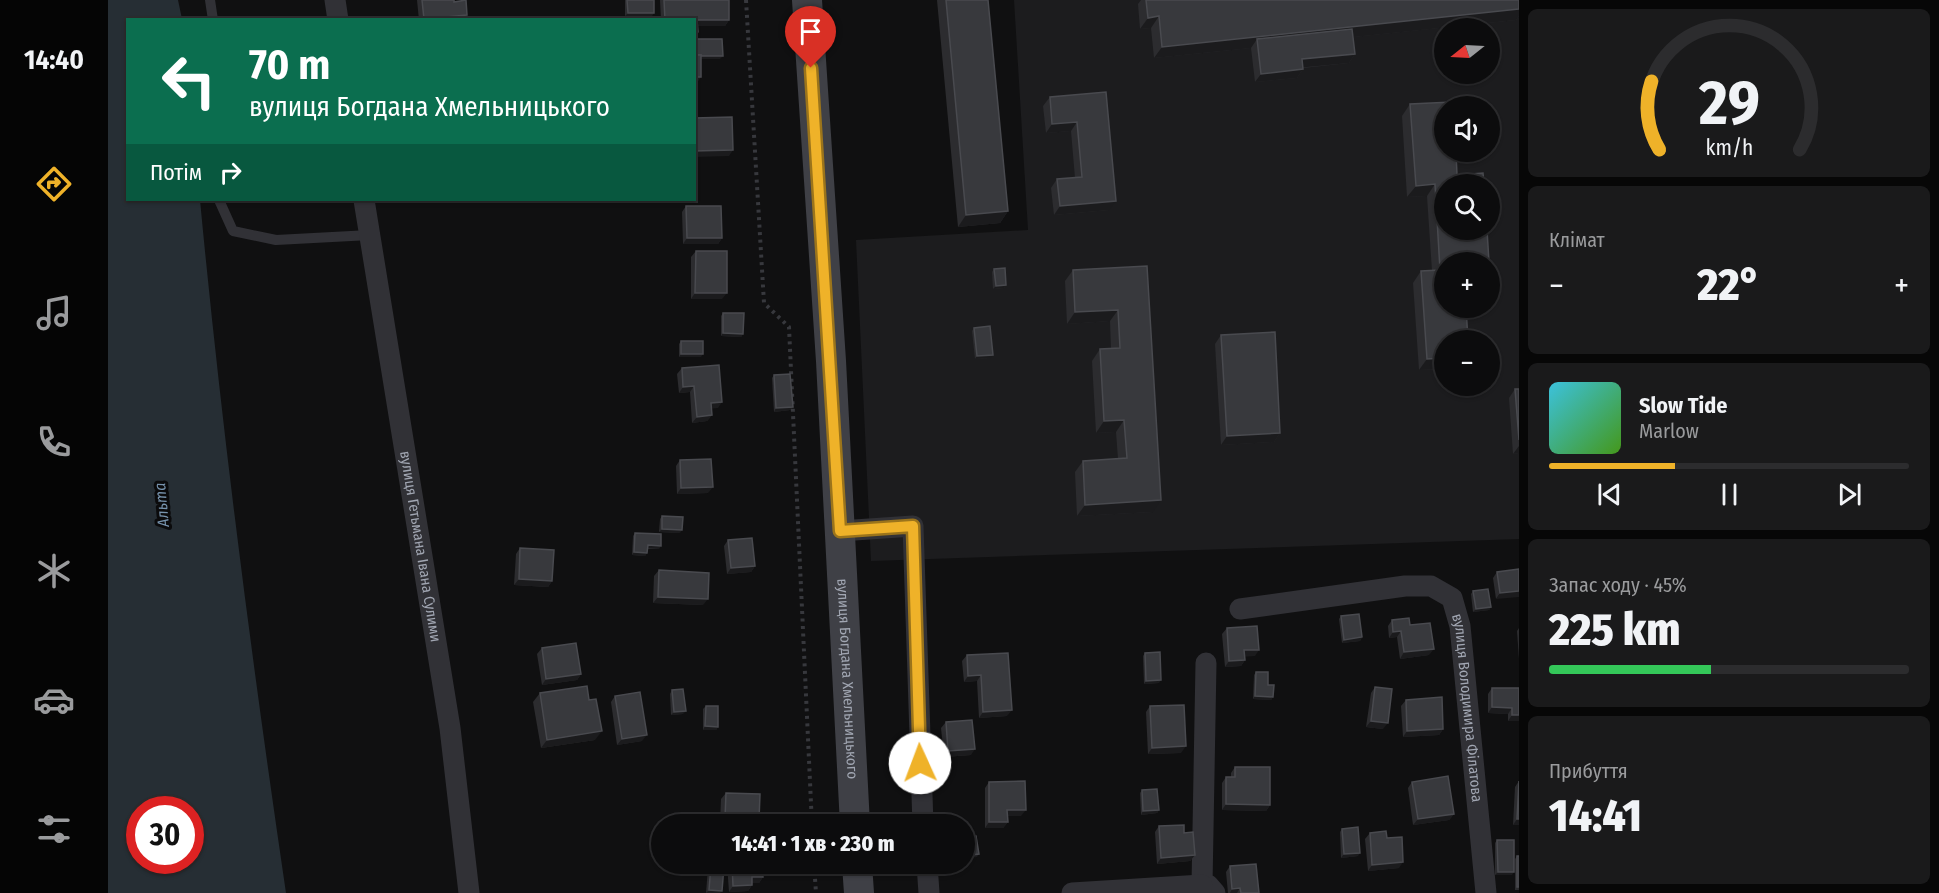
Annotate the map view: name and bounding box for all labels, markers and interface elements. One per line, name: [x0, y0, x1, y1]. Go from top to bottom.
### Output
pin: [785, 6, 836, 68]
icon: arrive: [794, 15, 827, 48]
north arrow: [1434, 18, 1500, 84]
map controls: [1434, 18, 1500, 396]
text: 70 m: [249, 40, 330, 90]
icon: left: [150, 42, 228, 120]
text: 14:40: [24, 44, 84, 76]
text: 29: [1698, 66, 1759, 141]
text: вулиця Богдана Хмельницького: [249, 91, 610, 123]
button: sound: [1434, 96, 1500, 162]
text: km/h: [1705, 135, 1753, 161]
icon: right: [214, 156, 247, 189]
text: Потім: [150, 159, 202, 186]
icon: directions: [33, 163, 75, 205]
button: search: [1434, 174, 1500, 240]
text: Клімат: [1549, 228, 1605, 252]
button: +: [1434, 252, 1500, 318]
text: 22°: [1697, 258, 1761, 312]
text: −: [1549, 266, 1564, 306]
text: +: [1894, 266, 1909, 306]
icon: music: [33, 292, 75, 334]
button: −: [1434, 330, 1500, 396]
text: Slow Tide: [1639, 392, 1727, 419]
text: Marlow: [1639, 419, 1699, 443]
icon: phone: [33, 421, 75, 463]
street label: вулиця Гетьмана Івана Сулими: [396, 450, 445, 643]
icon: previous: [1593, 478, 1626, 511]
icon: pause: [1713, 478, 1746, 511]
icon: next: [1833, 478, 1866, 511]
water label: Альта: [150, 482, 173, 529]
icon: climate: [33, 550, 75, 592]
text: Запас ходу · 45%: [1549, 573, 1687, 597]
street label: вулиця Богдана Хмельницького: [833, 578, 862, 780]
text: 225 km: [1549, 603, 1681, 657]
street label: вулиця Володимира Філатова: [1448, 611, 1486, 803]
icon: car: [33, 679, 75, 721]
position arrow: [888, 731, 952, 795]
text: Прибуття: [1549, 759, 1628, 783]
text: 14:41: [1549, 789, 1642, 843]
speed limit sign: 30: [126, 796, 204, 874]
icon: filters: [33, 808, 75, 850]
text: 14:41 · 1 хв · 230 m: [731, 830, 895, 857]

